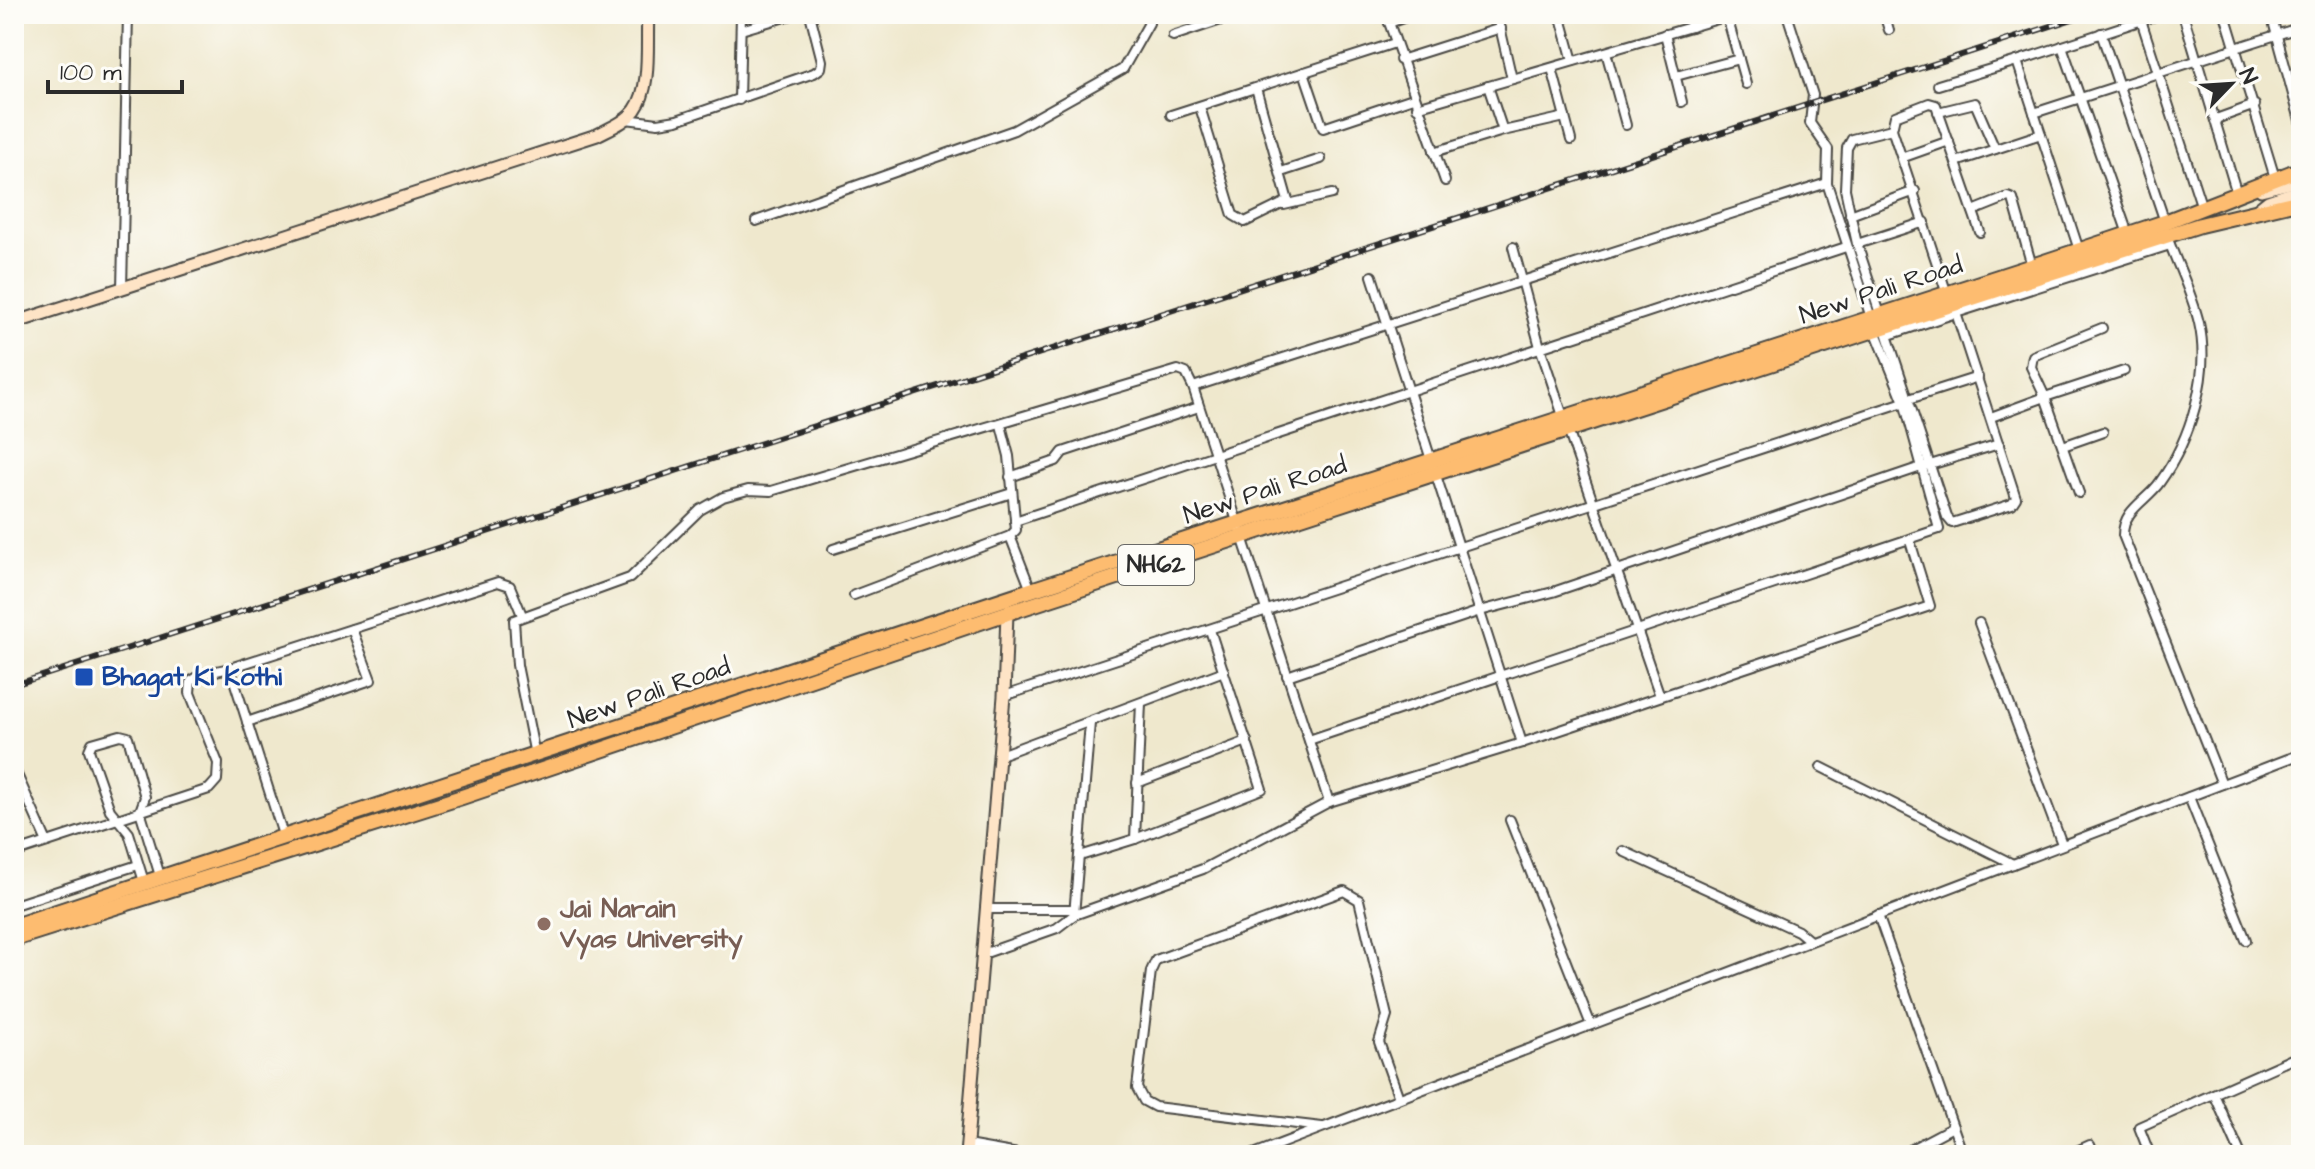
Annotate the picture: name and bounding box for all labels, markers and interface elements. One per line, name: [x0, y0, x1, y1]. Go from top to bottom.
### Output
scale bar: [48, 44, 182, 94]
north arrow: [2191, 44, 2271, 124]
text: 100 m: [60, 56, 122, 90]
text: N: [2231, 63, 2265, 89]
street label: New Pali Road: [1795, 247, 1967, 333]
street label: New Pali Road: [1179, 447, 1351, 533]
road number: NH62: [1118, 545, 1194, 585]
street label: New Pali Road: [563, 648, 735, 738]
place label: Bhagat Ki Kothi: [102, 659, 282, 698]
marker: Bhagat Ki Kothi: [73, 666, 95, 688]
place label: Jai Narain Vyas University: [559, 891, 743, 960]
marker: Jai Narain Vyas University: [535, 915, 553, 933]

